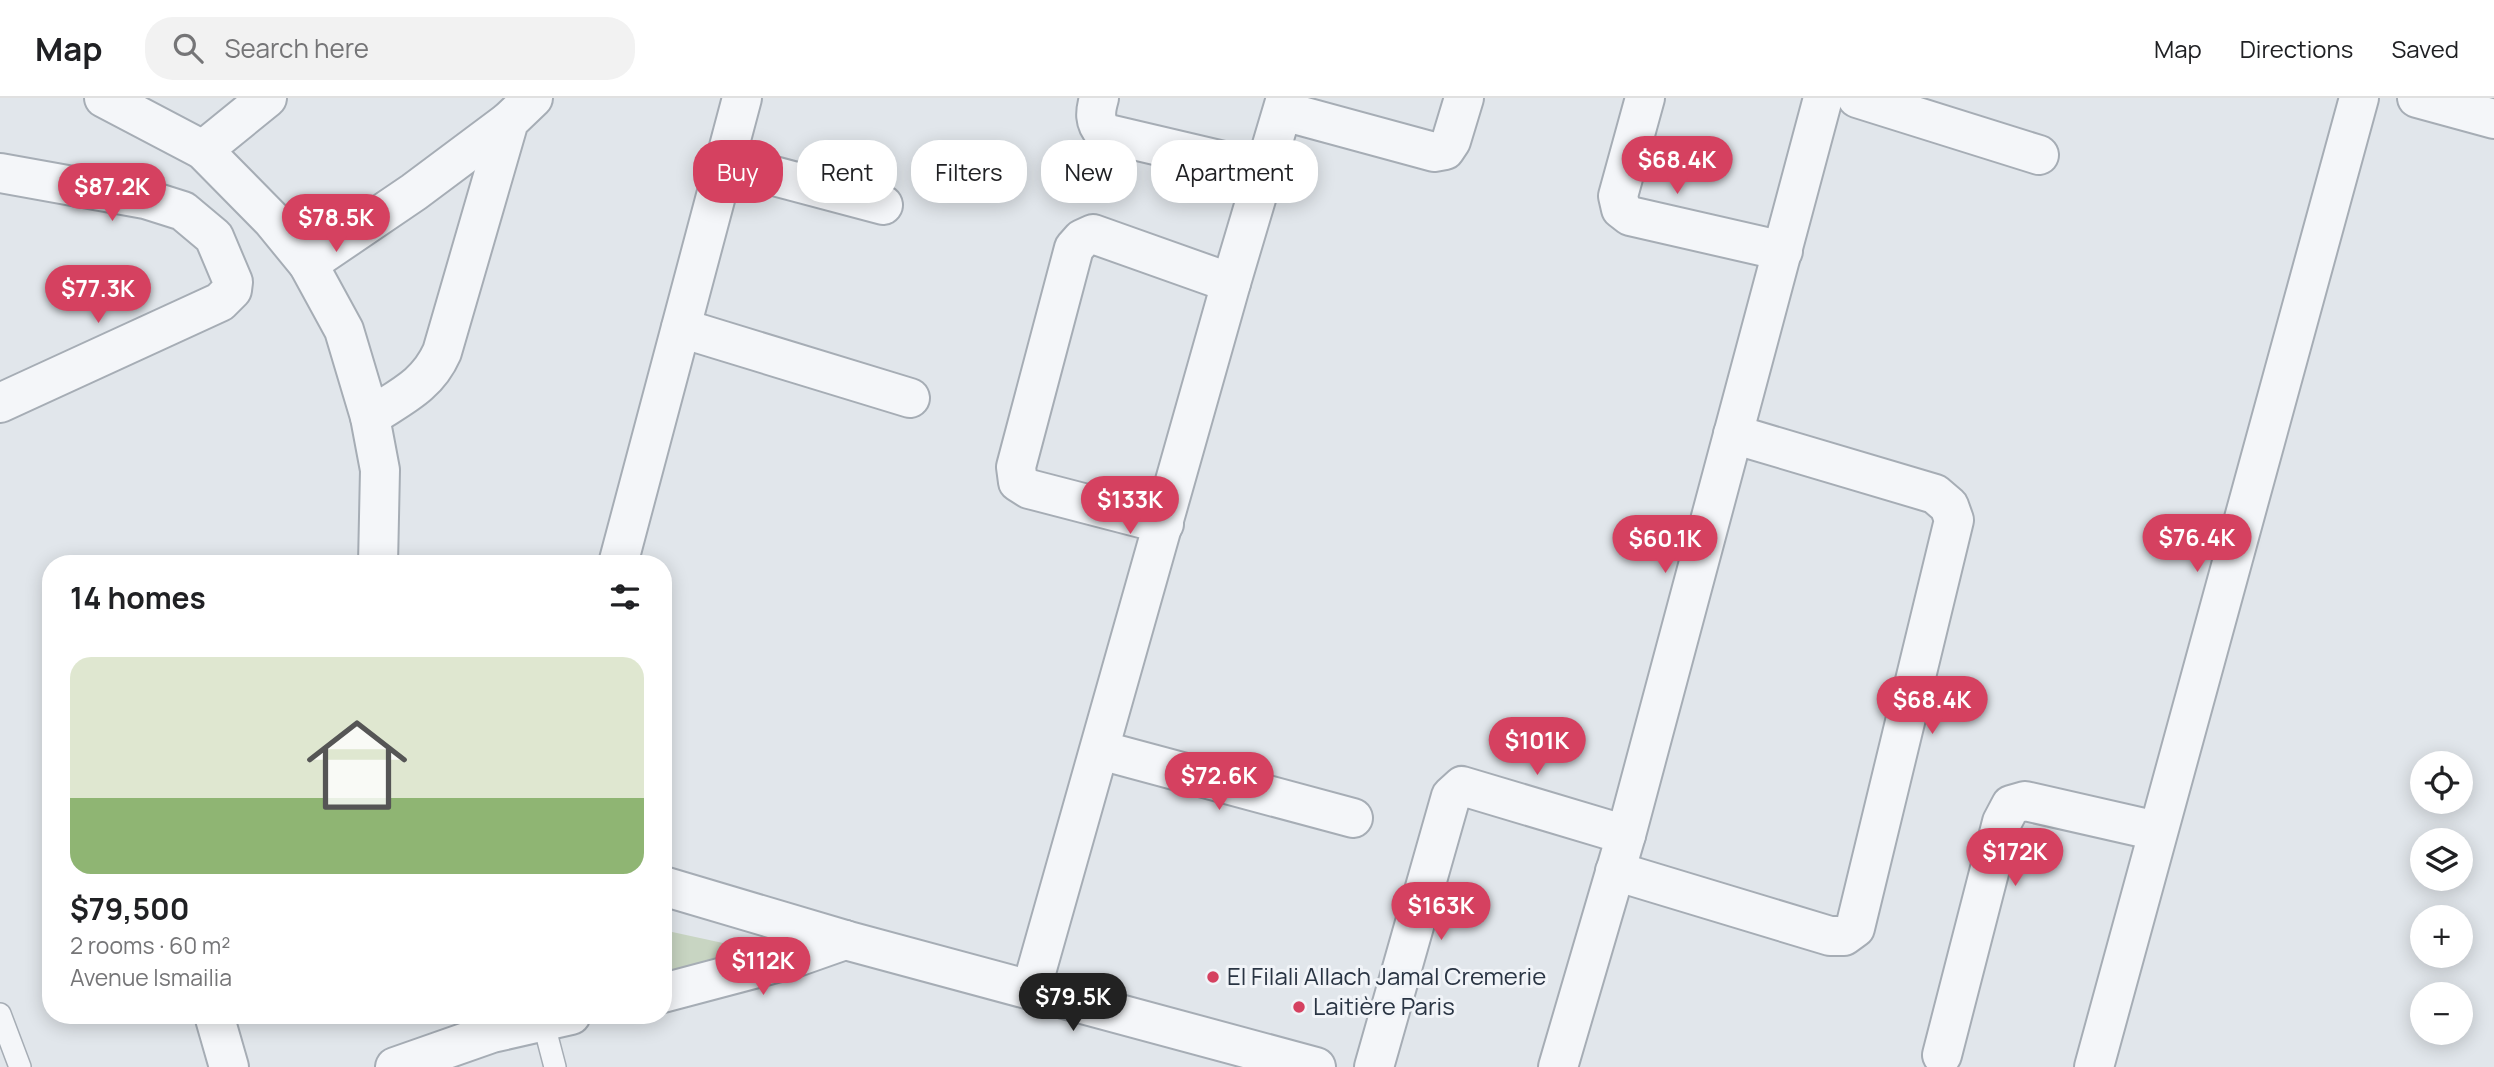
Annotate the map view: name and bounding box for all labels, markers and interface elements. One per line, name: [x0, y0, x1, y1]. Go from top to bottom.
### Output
search box: [145, 17, 635, 80]
text: Map: [35, 26, 103, 71]
icon: search: [169, 29, 207, 67]
text: Search here: [225, 30, 369, 66]
text: Map: [2154, 32, 2202, 65]
text: Directions: [2240, 32, 2353, 65]
text: Saved: [2391, 32, 2459, 65]
pin: $68.4K: [1620, 136, 1734, 196]
chip: Buy: [693, 140, 783, 203]
chip: Rent: [797, 140, 897, 203]
chip: Filters: [911, 140, 1027, 203]
chip: New: [1041, 140, 1137, 203]
chip: Apartment: [1151, 140, 1318, 203]
text: $68.4K: [1638, 143, 1716, 175]
pin: $87.2K: [55, 164, 169, 223]
text: $87.2K: [74, 170, 150, 202]
pin: $78.5K: [279, 194, 393, 254]
text: $78.5K: [298, 201, 374, 233]
pin: $77.3K: [41, 266, 155, 325]
text: $77.3K: [61, 272, 135, 304]
pin: $133K: [1081, 476, 1179, 536]
text: $133K: [1097, 483, 1163, 515]
pin: $76.4K: [2140, 514, 2254, 574]
pin: $60.1K: [1608, 516, 1722, 575]
text: $76.4K: [2159, 521, 2235, 553]
text: $60.1K: [1628, 522, 1702, 554]
text: 14 homes: [70, 577, 206, 618]
icon: filters: [606, 578, 644, 616]
pin: $68.4K: [1875, 676, 1989, 736]
text: $68.4K: [1893, 683, 1971, 715]
icon: home: [294, 702, 420, 828]
pin: $101K: [1488, 718, 1586, 777]
text: $101K: [1505, 724, 1569, 756]
map controls: [2410, 751, 2473, 1045]
button: locate: [2410, 751, 2473, 814]
pin: $72.6K: [1162, 752, 1276, 812]
text: $72.6K: [1181, 759, 1257, 791]
pin: $172K: [1966, 828, 2064, 888]
button: layers: [2410, 828, 2473, 891]
text: $172K: [1982, 835, 2048, 867]
pin: $163K: [1392, 882, 1490, 942]
text: $79,500: [70, 888, 190, 929]
text: $163K: [1407, 889, 1475, 921]
button: +: [2410, 905, 2473, 968]
text: 2 rooms · 60 m²: [70, 929, 231, 961]
pin: $112K: [714, 937, 812, 997]
text: $112K: [731, 944, 795, 976]
place label: El Filali Allach Jamal Cremerie: [1227, 959, 1546, 992]
text: Avenue Ismailia: [70, 961, 232, 993]
marker: El Filali Allach Jamal Cremerie: [1205, 969, 1221, 985]
pin: $79.5K: [1016, 974, 1130, 1033]
text: $79.5K: [1035, 980, 1111, 1012]
button: −: [2410, 982, 2473, 1045]
place label: Laitière Paris: [1313, 989, 1455, 1022]
marker: Laitière Paris: [1291, 999, 1307, 1015]

